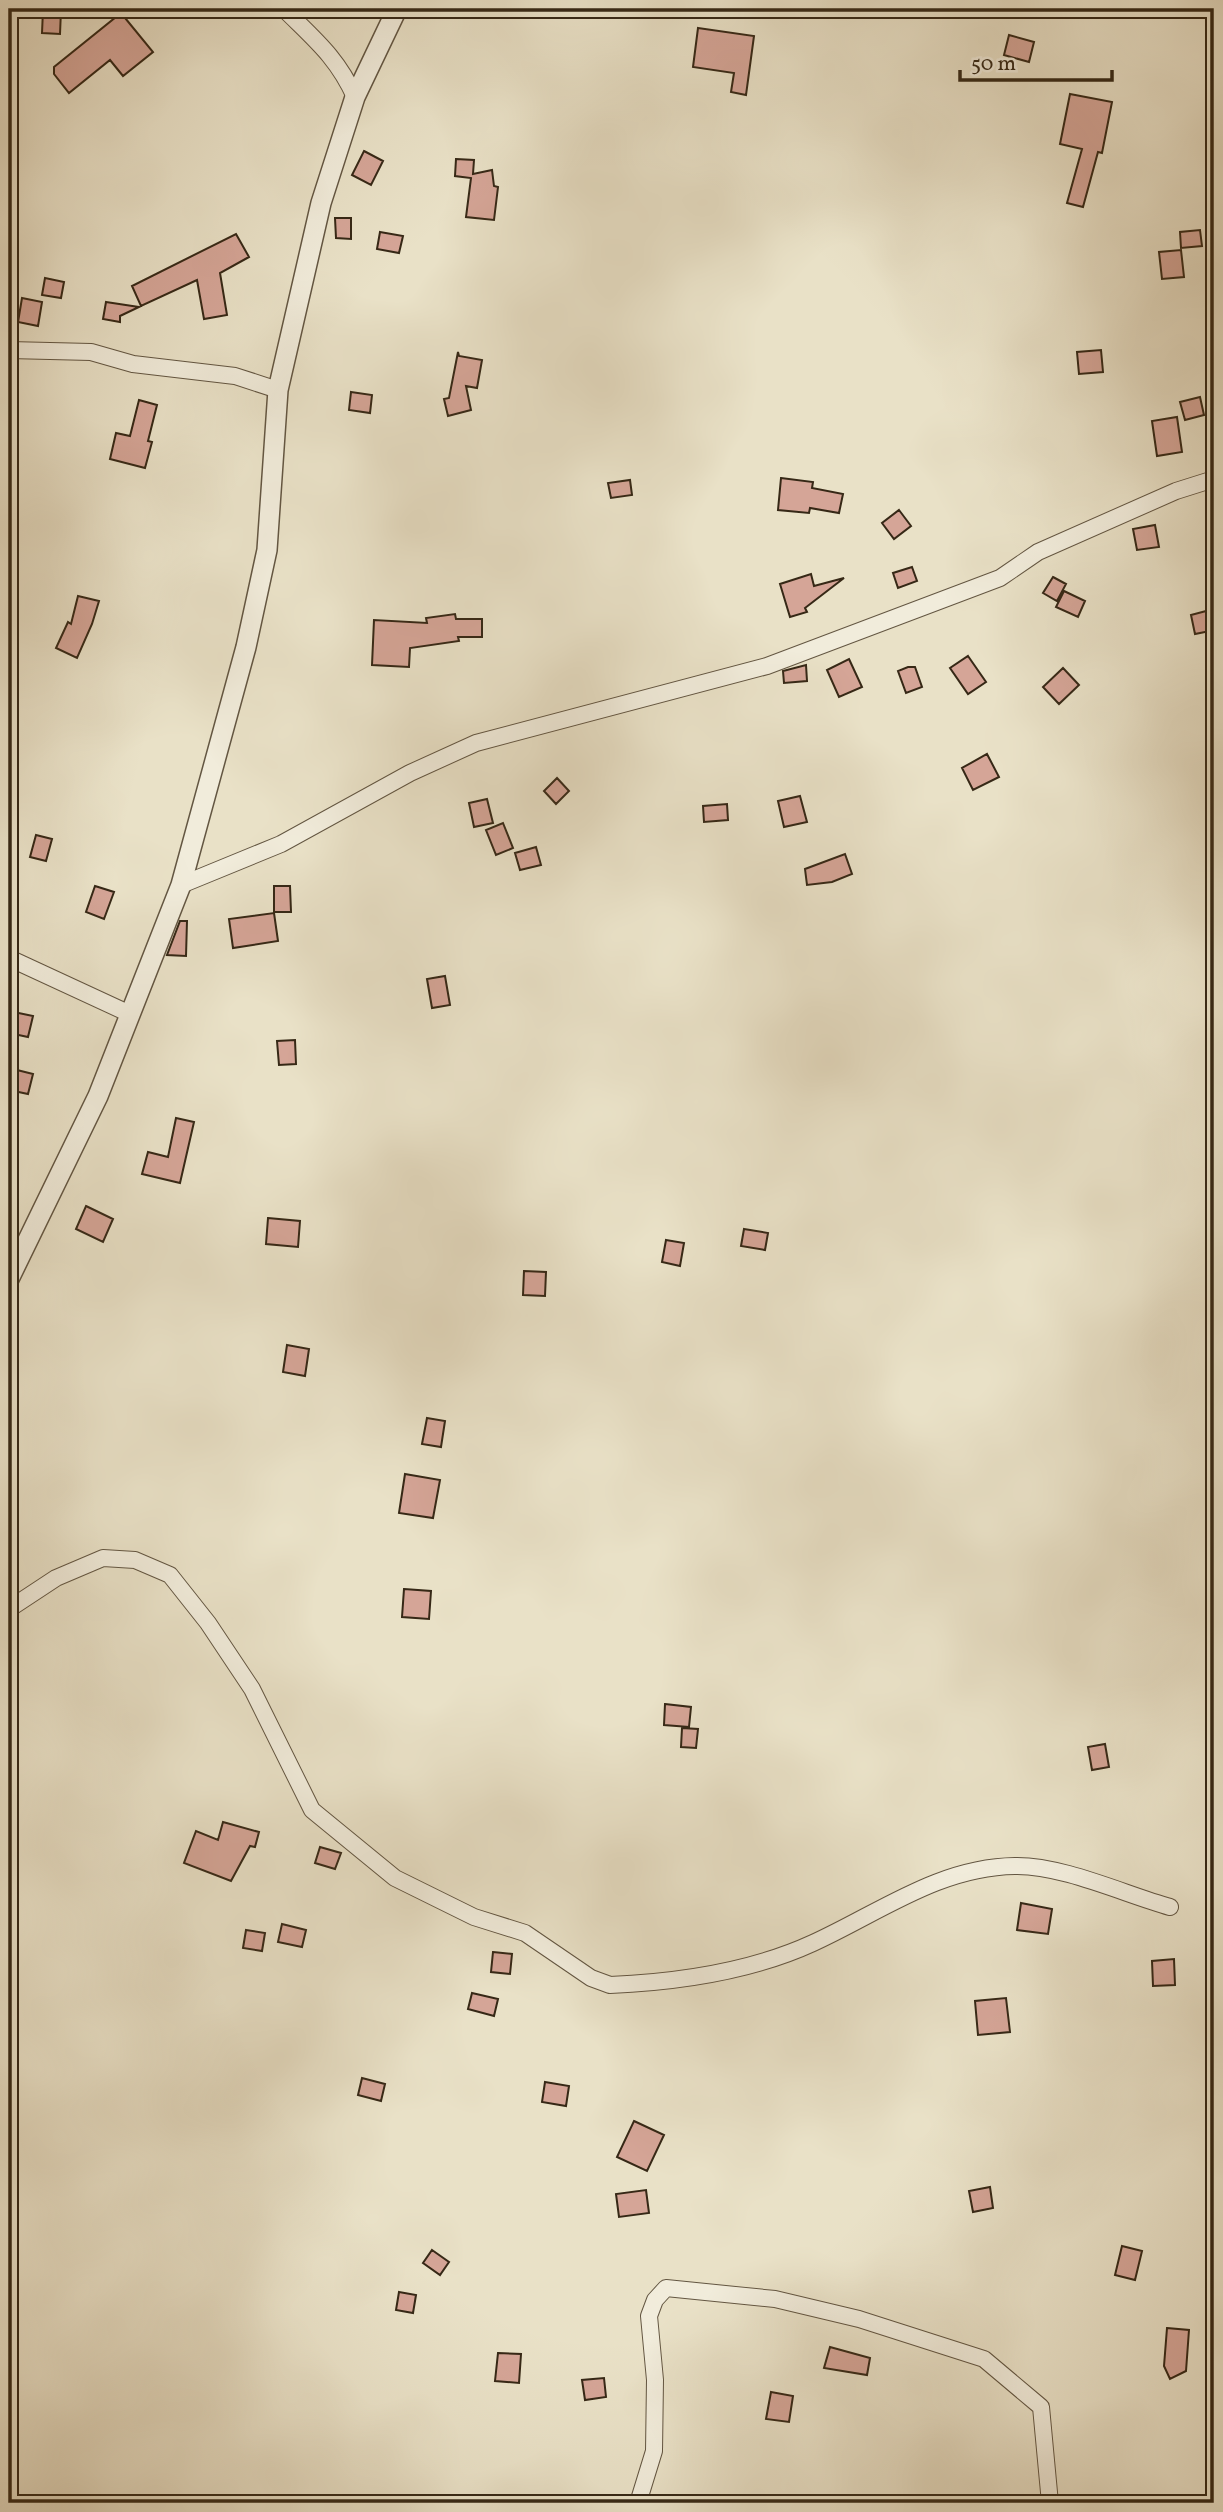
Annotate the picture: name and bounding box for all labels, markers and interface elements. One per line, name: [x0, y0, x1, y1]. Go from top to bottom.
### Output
scale bar: [960, 38, 1113, 82]
text: 50 m: [971, 50, 1016, 79]

